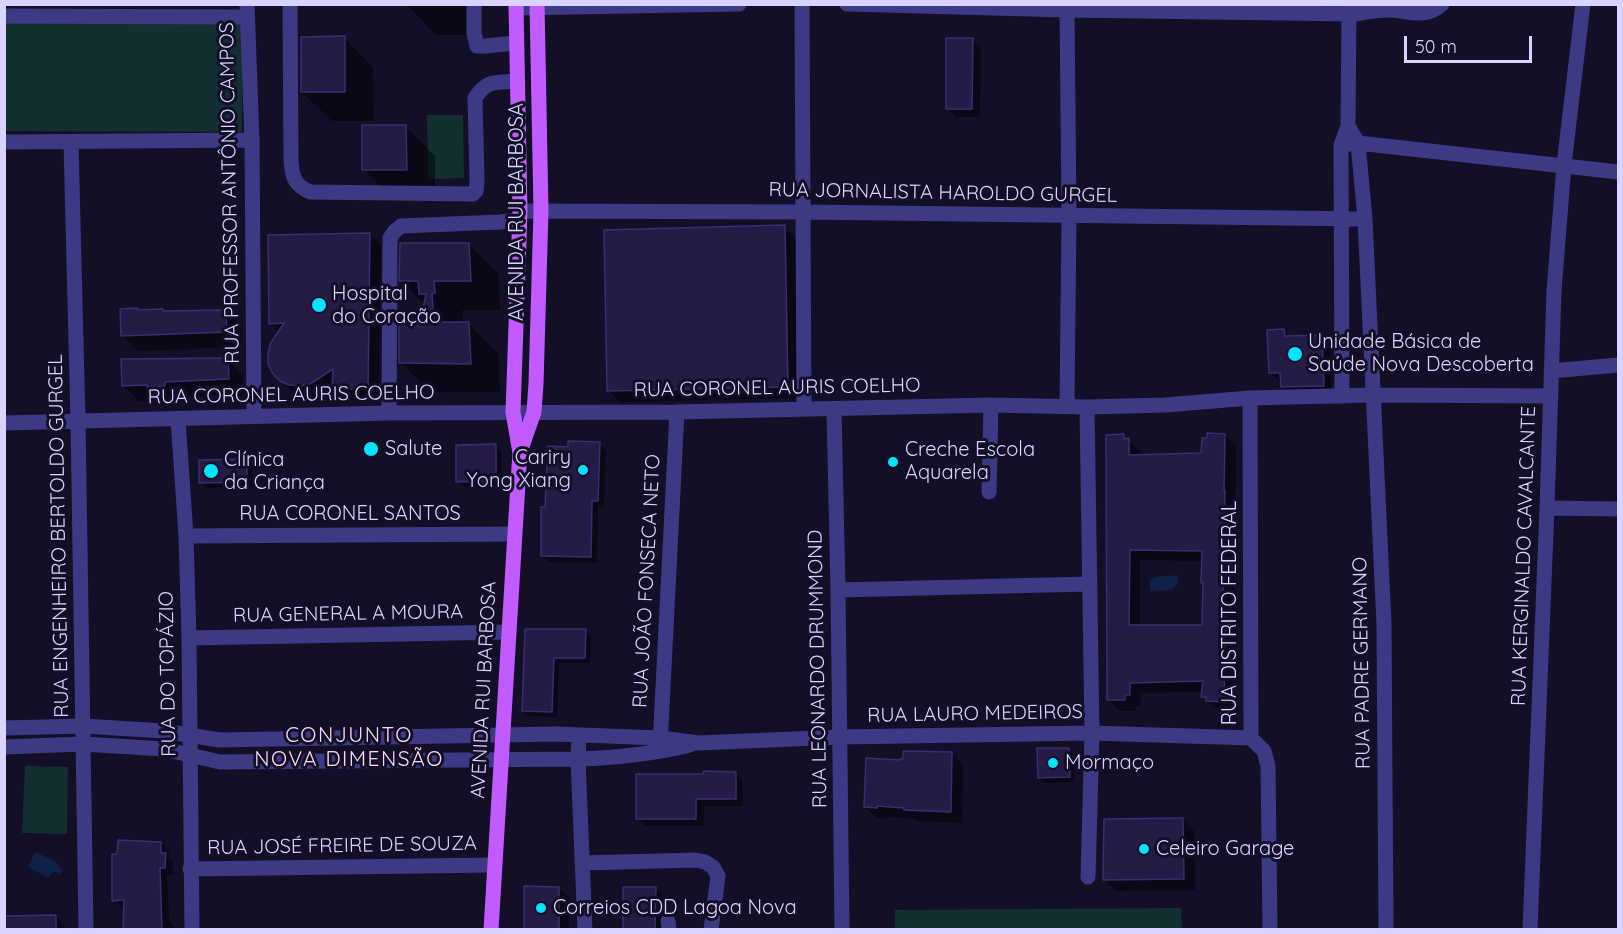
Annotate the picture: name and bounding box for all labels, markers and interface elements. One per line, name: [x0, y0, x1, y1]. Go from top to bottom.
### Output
street label: RUA PROFESSOR ANTÔNIO CAMPOS: [215, 22, 245, 364]
scale bar: [1407, 24, 1534, 62]
text: 50 m: [1415, 35, 1457, 58]
street label: AVENIDA RUI BARBOSA: [505, 103, 529, 321]
street label: RUA JORNALISTA HAROLDO GURGEL: [768, 178, 1118, 208]
place label: Hospital do Coração: [332, 282, 441, 329]
marker: Hospital do Coração: [310, 296, 328, 314]
place label: Unidade Básica de Saúde Nova Descoberta: [1308, 330, 1534, 377]
marker: Unidade Básica de Saúde Nova Descoberta: [1286, 345, 1304, 363]
street label: RUA ENGENHEIRO BERTOLDO GURGEL: [44, 354, 74, 718]
street label: RUA CORONEL AURIS COELHO: [633, 373, 921, 403]
street label: RUA CORONEL AURIS COELHO: [147, 380, 435, 410]
street label: RUA KERGINALDO CAVALCANTE: [1507, 406, 1541, 706]
place label: Salute: [385, 437, 442, 461]
place label: Creche Escola Aquarela: [905, 438, 1035, 485]
marker: Salute: [362, 440, 380, 458]
place label: Cariry Yong Xiang: [467, 446, 571, 493]
place label: Clínica da Criança: [224, 448, 325, 495]
street label: RUA JOÃO FONSECA NETO: [628, 453, 666, 709]
marker: Creche Escola Aquarela: [886, 455, 900, 469]
marker: Clínica da Criança: [202, 462, 220, 480]
marker: Cariry Yong Xiang: [576, 463, 590, 477]
street label: RUA DISTRITO FEDERAL: [1218, 501, 1242, 725]
street label: RUA CORONEL SANTOS: [239, 502, 461, 526]
street label: RUA LEONARDO DRUMMOND: [804, 530, 832, 808]
street label: RUA PADRE GERMANO: [1348, 557, 1376, 769]
street label: AVENIDA RUI BARBOSA: [466, 581, 502, 799]
street label: RUA DO TOPÁZIO: [155, 591, 181, 757]
street label: RUA GENERAL A MOURA: [233, 600, 463, 628]
street label: RUA LAURO MEDEIROS: [867, 700, 1083, 728]
district label: CONJUNTO NOVA DIMENSÃO: [254, 723, 444, 773]
place label: Mormaço: [1065, 751, 1154, 775]
marker: Mormaço: [1046, 756, 1060, 770]
street label: RUA JOSÉ FREIRE DE SOUZA: [207, 832, 477, 860]
place label: Celeiro Garage: [1156, 837, 1294, 861]
marker: Celeiro Garage: [1137, 842, 1151, 856]
place label: Correios CDD Lagoa Nova: [553, 896, 797, 920]
marker: Correios CDD Lagoa Nova: [534, 901, 548, 915]

